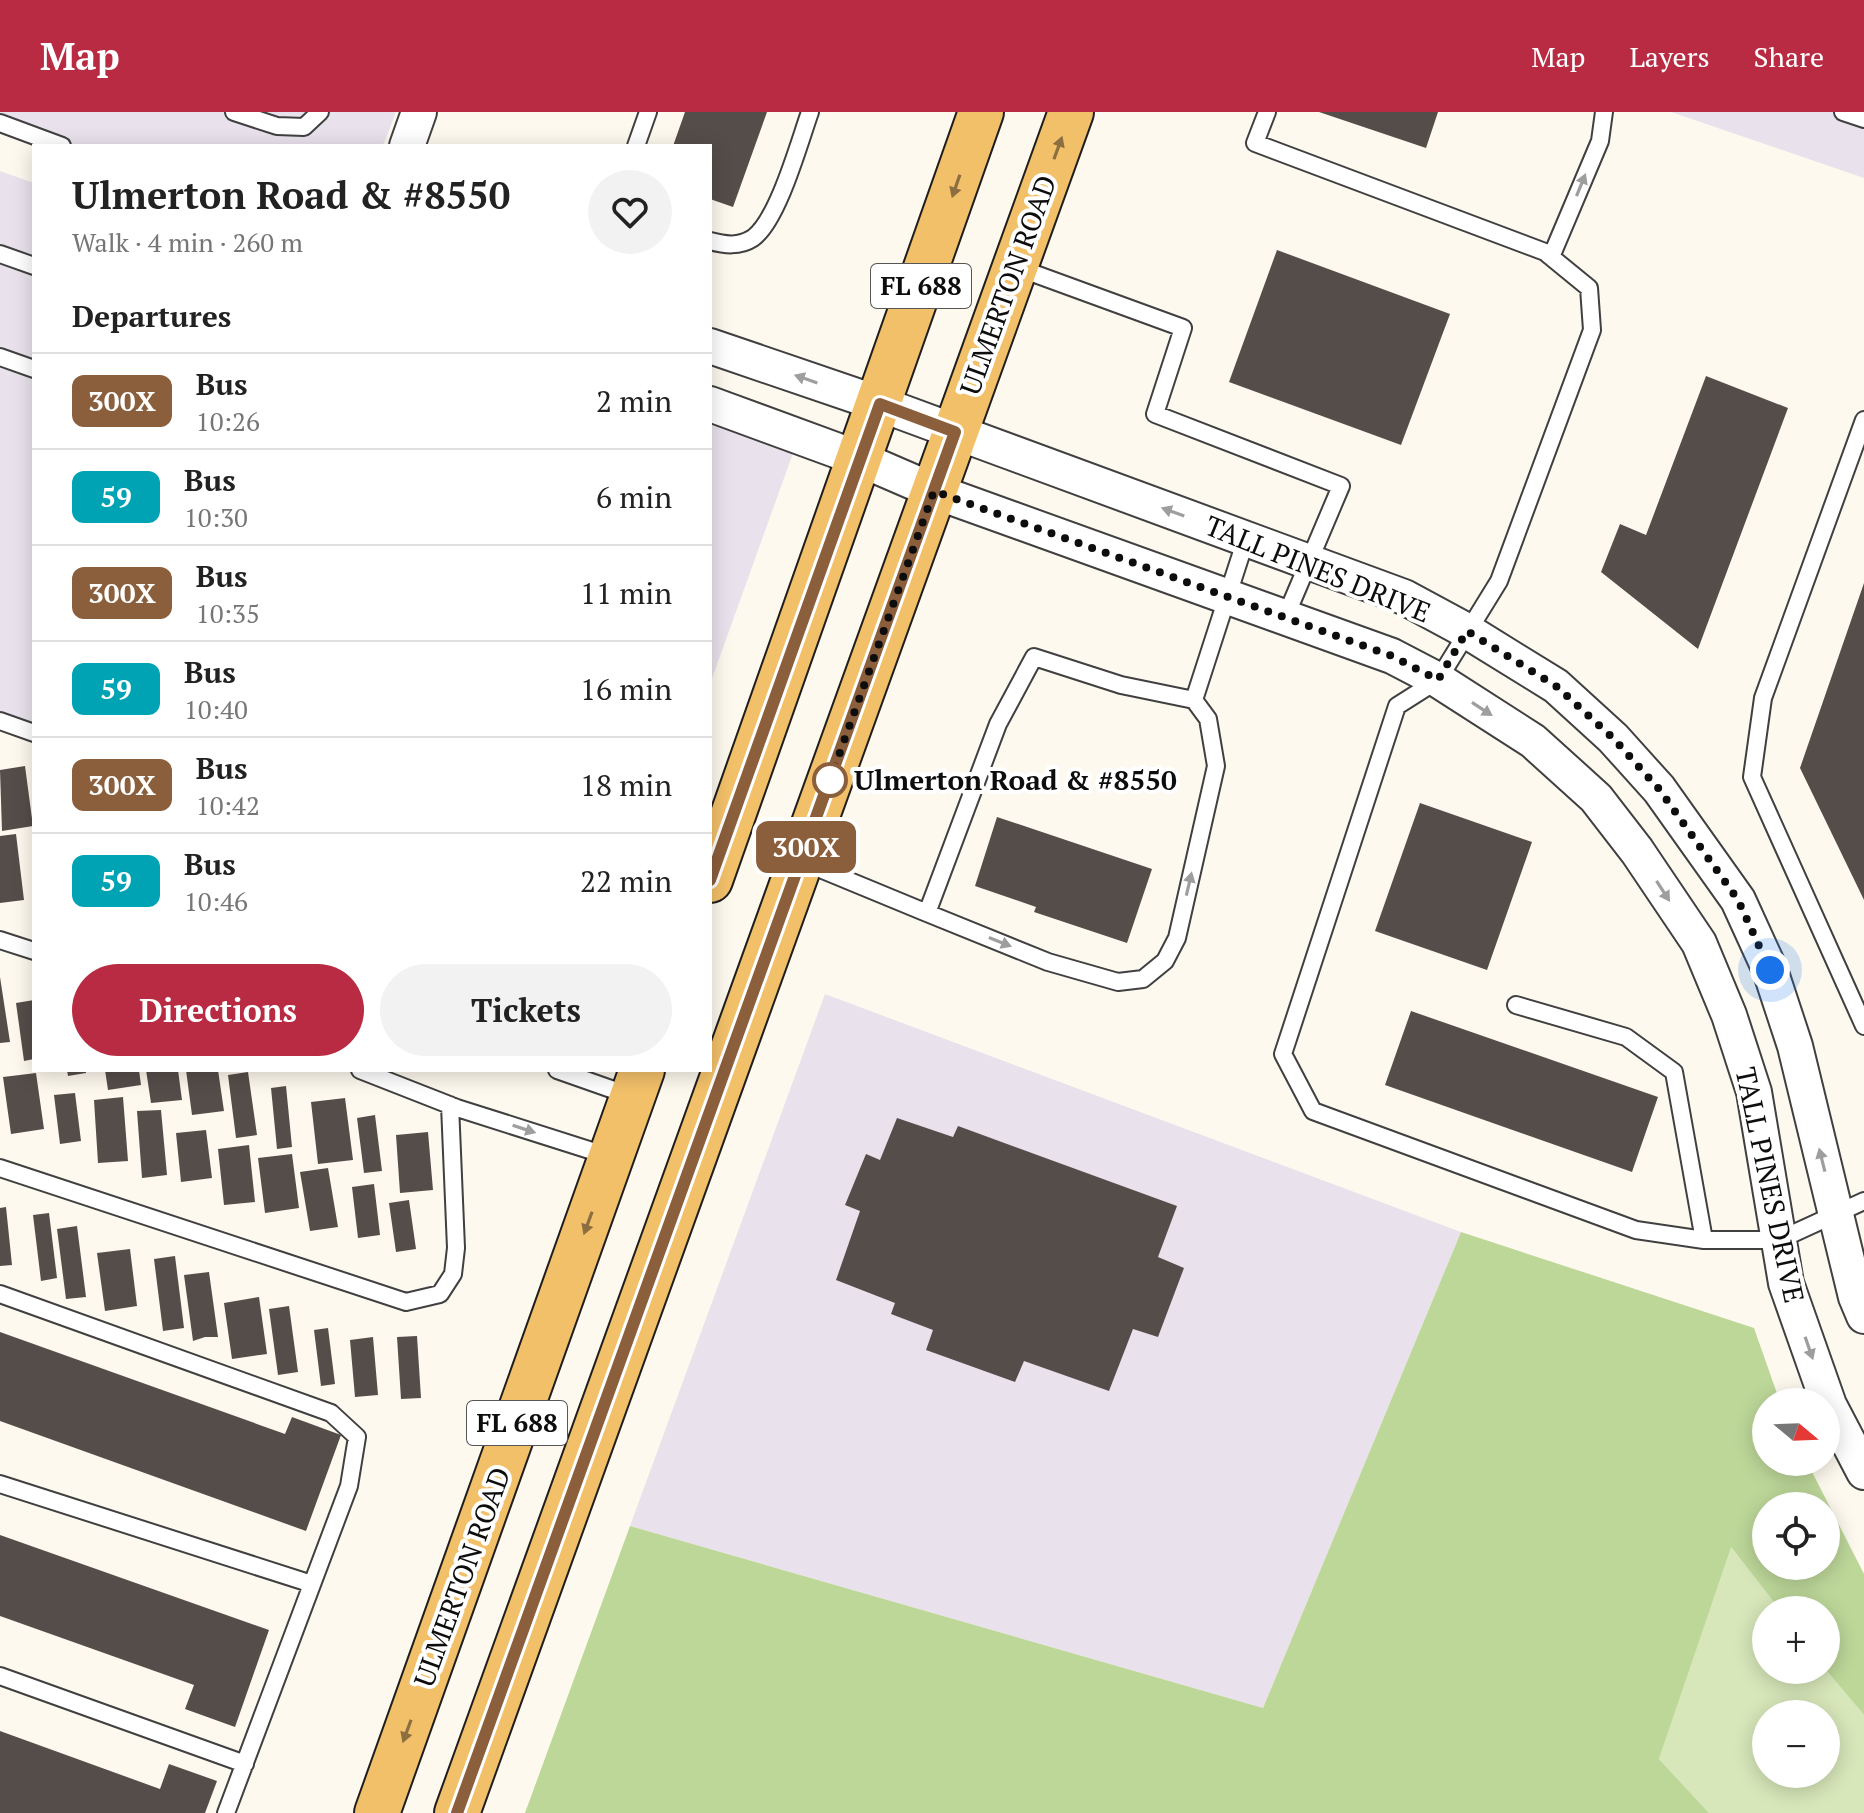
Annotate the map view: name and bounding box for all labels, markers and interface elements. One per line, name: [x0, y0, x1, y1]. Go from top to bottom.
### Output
text: Map: [40, 31, 120, 81]
text: Map: [1531, 38, 1585, 75]
text: Layers: [1629, 38, 1710, 75]
text: Share: [1754, 38, 1824, 75]
one-way arrow: [1052, 136, 1064, 160]
text: Ulmerton Road & #8550: [72, 170, 510, 220]
button: heart: [588, 170, 672, 254]
street label: ULMERTON ROAD: [951, 170, 1064, 400]
one-way arrow: [1574, 173, 1587, 197]
one-way arrow: [949, 174, 961, 198]
text: Walk · 4 min · 260 m: [72, 225, 303, 259]
road number: FL 688: [871, 264, 971, 308]
text: Departures: [72, 296, 231, 336]
text: Bus: [196, 364, 248, 404]
one-way arrow: [794, 372, 818, 384]
text: 2 min: [596, 381, 672, 421]
text: 300X: [88, 382, 156, 419]
text: 10:26: [196, 404, 260, 438]
text: Bus: [184, 460, 236, 500]
text: 6 min: [596, 477, 672, 517]
text: 59: [100, 478, 132, 515]
text: 10:30: [184, 500, 248, 534]
one-way arrow: [1161, 505, 1185, 518]
street label: TALL PINES DRIVE: [1200, 506, 1436, 631]
text: Bus: [196, 556, 248, 596]
text: 11 min: [580, 573, 672, 613]
text: 300X: [88, 574, 156, 611]
text: 10:35: [196, 596, 260, 630]
text: Bus: [184, 652, 236, 692]
text: 16 min: [580, 669, 672, 709]
text: 59: [100, 670, 132, 707]
text: 10:40: [184, 692, 248, 726]
one-way arrow: [1472, 701, 1493, 716]
text: Bus: [196, 748, 248, 788]
place label: Ulmerton Road & #8550: [854, 761, 1177, 798]
marker: Ulmerton Road & #8550: [813, 763, 847, 797]
text: 18 min: [580, 765, 672, 805]
text: 300X: [88, 766, 156, 803]
text: 10:42: [196, 788, 260, 822]
line badge: 300X: [750, 821, 862, 873]
text: 300X: [772, 828, 840, 865]
text: Bus: [184, 844, 236, 884]
text: 22 min: [580, 861, 672, 901]
text: 59: [100, 862, 132, 899]
one-way arrow: [1183, 871, 1196, 896]
one-way arrow: [1656, 880, 1670, 902]
text: 10:46: [184, 884, 248, 918]
one-way arrow: [988, 936, 1012, 949]
your location: [1750, 950, 1790, 990]
button: Directions: [72, 964, 364, 1056]
button: Tickets: [380, 964, 672, 1056]
street label: TALL PINES DRIVE: [1727, 1064, 1814, 1306]
one-way arrow: [512, 1124, 536, 1136]
one-way arrow: [1815, 1147, 1828, 1172]
one-way arrow: [581, 1211, 594, 1235]
one-way arrow: [1803, 1336, 1816, 1360]
north arrow: [1752, 1388, 1840, 1476]
map controls: [1752, 1388, 1840, 1788]
road number: FL 688: [467, 1401, 567, 1445]
street label: ULMERTON ROAD: [405, 1462, 518, 1692]
button: locate: [1752, 1492, 1840, 1580]
button: +: [1752, 1596, 1840, 1684]
button: −: [1752, 1700, 1840, 1788]
one-way arrow: [400, 1719, 412, 1743]

